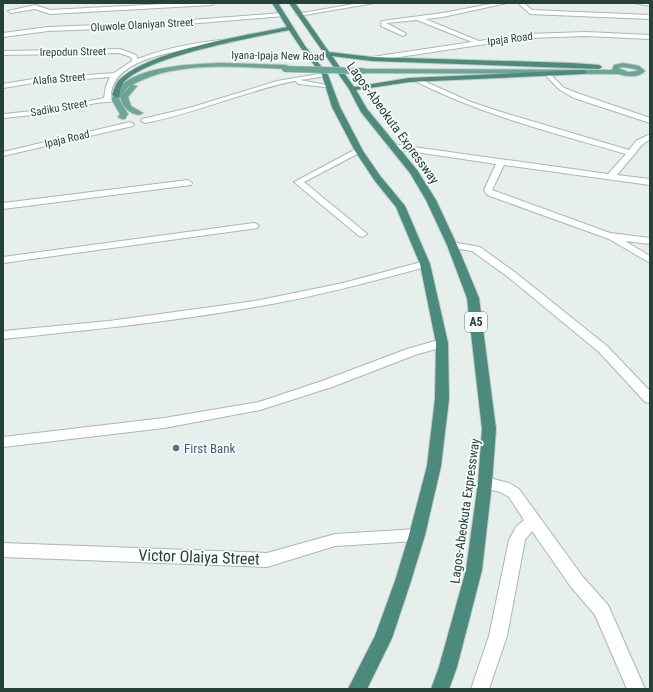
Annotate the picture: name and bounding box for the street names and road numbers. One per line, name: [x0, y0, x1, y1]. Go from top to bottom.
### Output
street label: Oluwole Olaniyan Street: [90, 16, 194, 34]
street label: Ipaja Road: [486, 30, 534, 48]
street label: Irepodun Street: [40, 45, 106, 59]
street label: Iyana-Ipaja New Road: [231, 49, 325, 63]
street label: Lagos-Abeokuta Expressway: [344, 59, 442, 187]
street label: Alafia Street: [32, 70, 86, 88]
street label: Sadiku Street: [30, 97, 88, 119]
street label: Ipaja Road: [43, 128, 91, 150]
road number: A5: [465, 312, 487, 332]
street label: Lagos-Abeokuta Expressway: [447, 437, 483, 585]
street label: Victor Olaiya Street: [138, 545, 260, 569]

